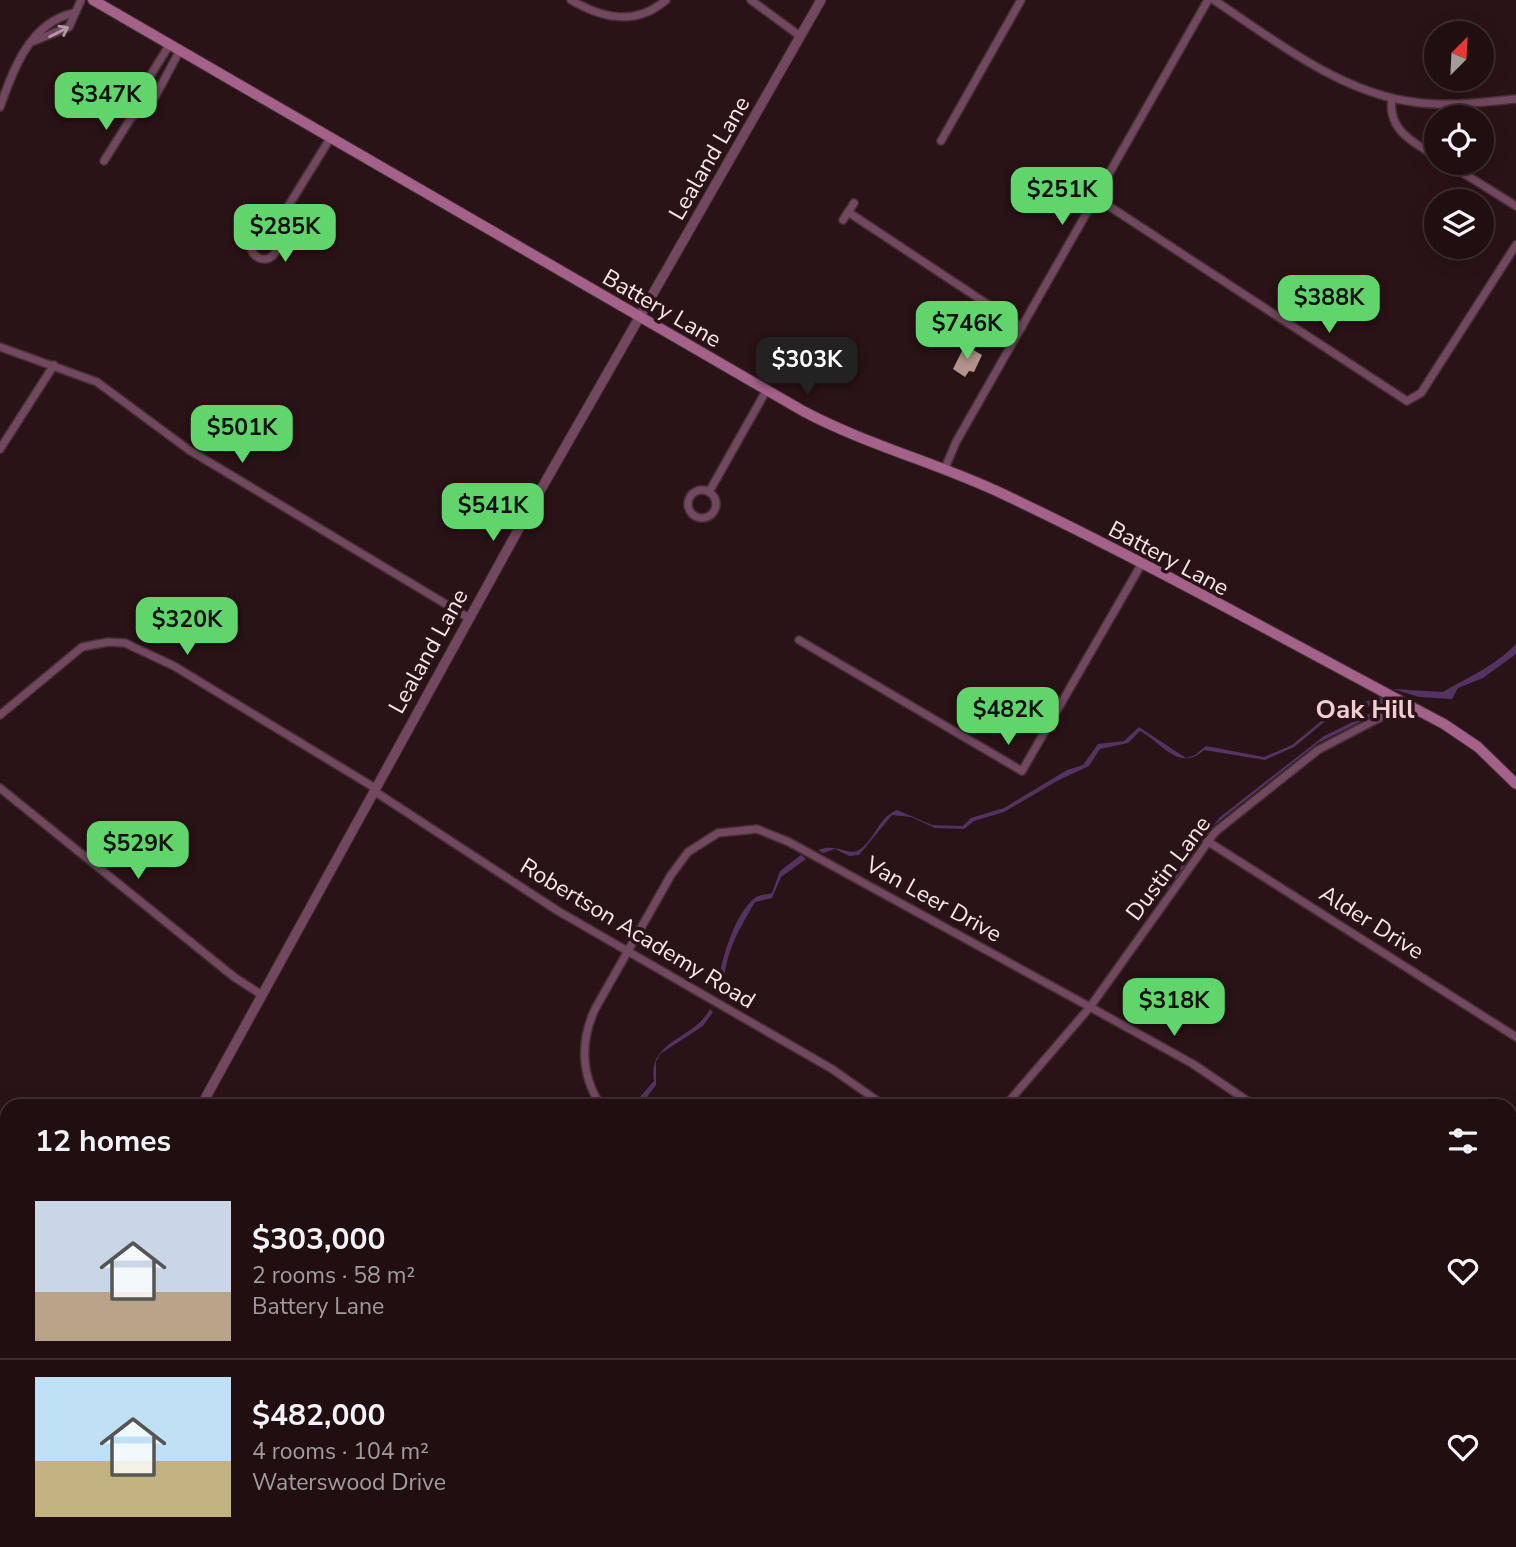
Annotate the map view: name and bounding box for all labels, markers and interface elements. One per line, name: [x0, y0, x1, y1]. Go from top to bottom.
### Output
north arrow: [1424, 21, 1494, 91]
map controls: [1424, 21, 1494, 259]
one-way arrow: [48, 24, 69, 38]
pin: $347K: [57, 72, 155, 132]
text: $347K: [71, 79, 141, 110]
street label: Lealand Lane: [661, 91, 757, 226]
button: locate: [1424, 105, 1494, 175]
pin: $251K: [1013, 168, 1111, 227]
text: $251K: [1027, 174, 1097, 205]
button: layers: [1424, 189, 1494, 259]
pin: $285K: [236, 204, 334, 264]
text: $285K: [250, 211, 320, 242]
street label: Battery Lane: [597, 262, 727, 355]
pin: $388K: [1280, 276, 1378, 335]
text: $388K: [1294, 282, 1364, 313]
pin: $746K: [918, 302, 1016, 361]
text: $746K: [932, 308, 1002, 339]
pin: $303K: [758, 338, 856, 397]
text: $303K: [772, 344, 842, 375]
pin: $501K: [193, 406, 291, 465]
text: $501K: [207, 412, 277, 443]
pin: $541K: [444, 484, 542, 543]
text: $541K: [458, 490, 528, 521]
street label: Battery Lane: [1103, 514, 1234, 603]
street label: Lealand Lane: [381, 583, 475, 719]
pin: $320K: [138, 598, 236, 657]
text: $320K: [152, 604, 222, 635]
pin: $482K: [959, 688, 1057, 747]
district label: Oak Hill: [1316, 692, 1415, 727]
text: $482K: [973, 694, 1043, 725]
street label: Dustin Lane: [1119, 810, 1218, 927]
pin: $529K: [89, 822, 187, 881]
text: $529K: [103, 828, 173, 859]
street label: Van Leer Drive: [859, 849, 1007, 950]
street label: Robertson Academy Road: [514, 851, 761, 1016]
street label: Alder Drive: [1314, 878, 1430, 967]
pin: $318K: [1125, 978, 1223, 1038]
text: $318K: [1139, 985, 1209, 1016]
text: 12 homes: [35, 1121, 171, 1162]
icon: filters: [1444, 1122, 1482, 1160]
text: $303,000: [252, 1219, 385, 1260]
icon: home: [91, 1229, 175, 1313]
icon: heart: [1444, 1252, 1482, 1290]
text: 2 rooms · 58 m²: [252, 1260, 415, 1291]
text: Battery Lane: [252, 1291, 384, 1322]
text: $482,000: [252, 1395, 385, 1436]
icon: home: [91, 1405, 175, 1489]
icon: heart: [1444, 1428, 1482, 1466]
text: 4 rooms · 104 m²: [252, 1436, 429, 1467]
text: Waterswood Drive: [252, 1467, 446, 1498]

